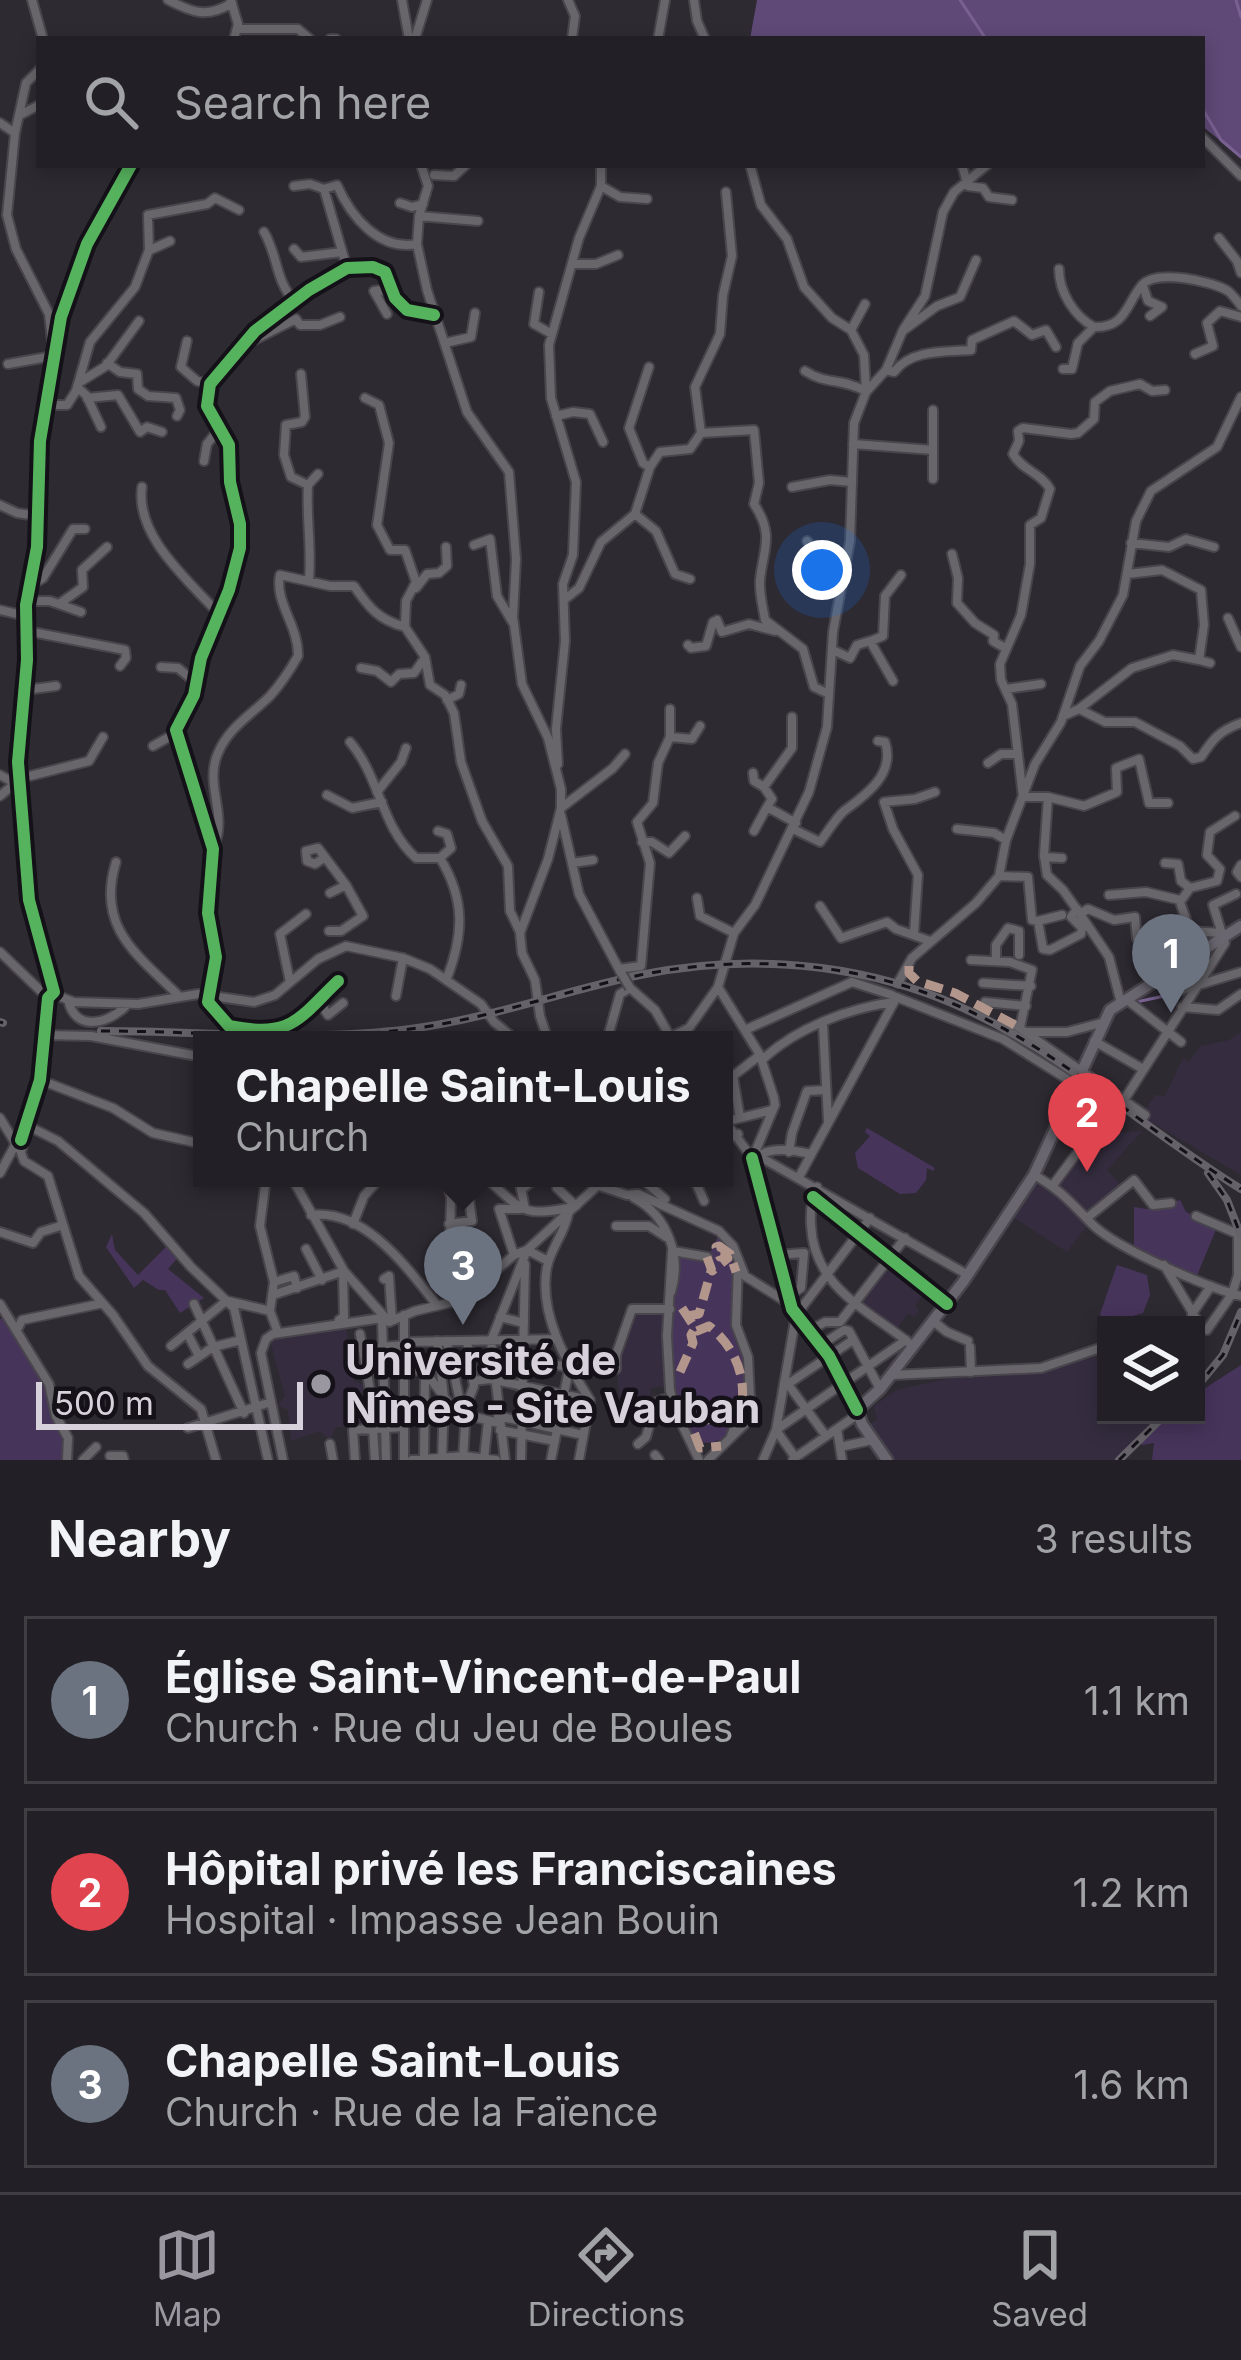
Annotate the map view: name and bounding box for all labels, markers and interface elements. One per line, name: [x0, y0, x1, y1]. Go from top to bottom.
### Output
search box: [36, 36, 1205, 168]
icon: search: [78, 69, 144, 135]
text: Search here: [174, 75, 431, 130]
your location: [792, 540, 852, 600]
pin: 1: [1132, 914, 1210, 1013]
popup: [193, 1031, 733, 1187]
text: Chapelle Saint-Louis: [235, 1058, 691, 1113]
pin: 2: [1048, 1073, 1126, 1172]
text: Church: [235, 1113, 369, 1160]
pin: 3: [424, 1226, 502, 1325]
map controls: [1097, 1316, 1205, 1424]
button: layers: [1097, 1316, 1205, 1424]
place label: Université de Nîmes - Site Vauban: [345, 1334, 760, 1433]
marker: Université de Nîmes - Site Vauban: [308, 1371, 334, 1397]
scale bar: [36, 1376, 303, 1429]
text: 500 m: [54, 1383, 154, 1423]
text: Nearby: [48, 1508, 231, 1569]
text: 3 results: [1035, 1515, 1193, 1562]
text: Église Saint-Vincent-de-Paul: [165, 1649, 801, 1704]
text: 1: [82, 1677, 98, 1724]
text: 1.1 km: [1084, 1677, 1190, 1724]
text: Church · Rue du Jeu de Boules: [165, 1704, 733, 1751]
text: Hôpital privé les Franciscaines: [165, 1841, 837, 1896]
text: 2: [78, 1869, 102, 1916]
text: 1.2 km: [1073, 1869, 1190, 1916]
text: Hospital · Impasse Jean Bouin: [165, 1896, 720, 1943]
text: Chapelle Saint-Louis: [165, 2033, 621, 2088]
text: 3: [77, 2061, 103, 2108]
text: 1.6 km: [1073, 2061, 1190, 2108]
text: Church · Rue de la Faïence: [165, 2088, 658, 2135]
tab: Map: [153, 2222, 222, 2334]
tab: Directions: [528, 2222, 685, 2334]
tab: Saved: [991, 2222, 1088, 2334]

